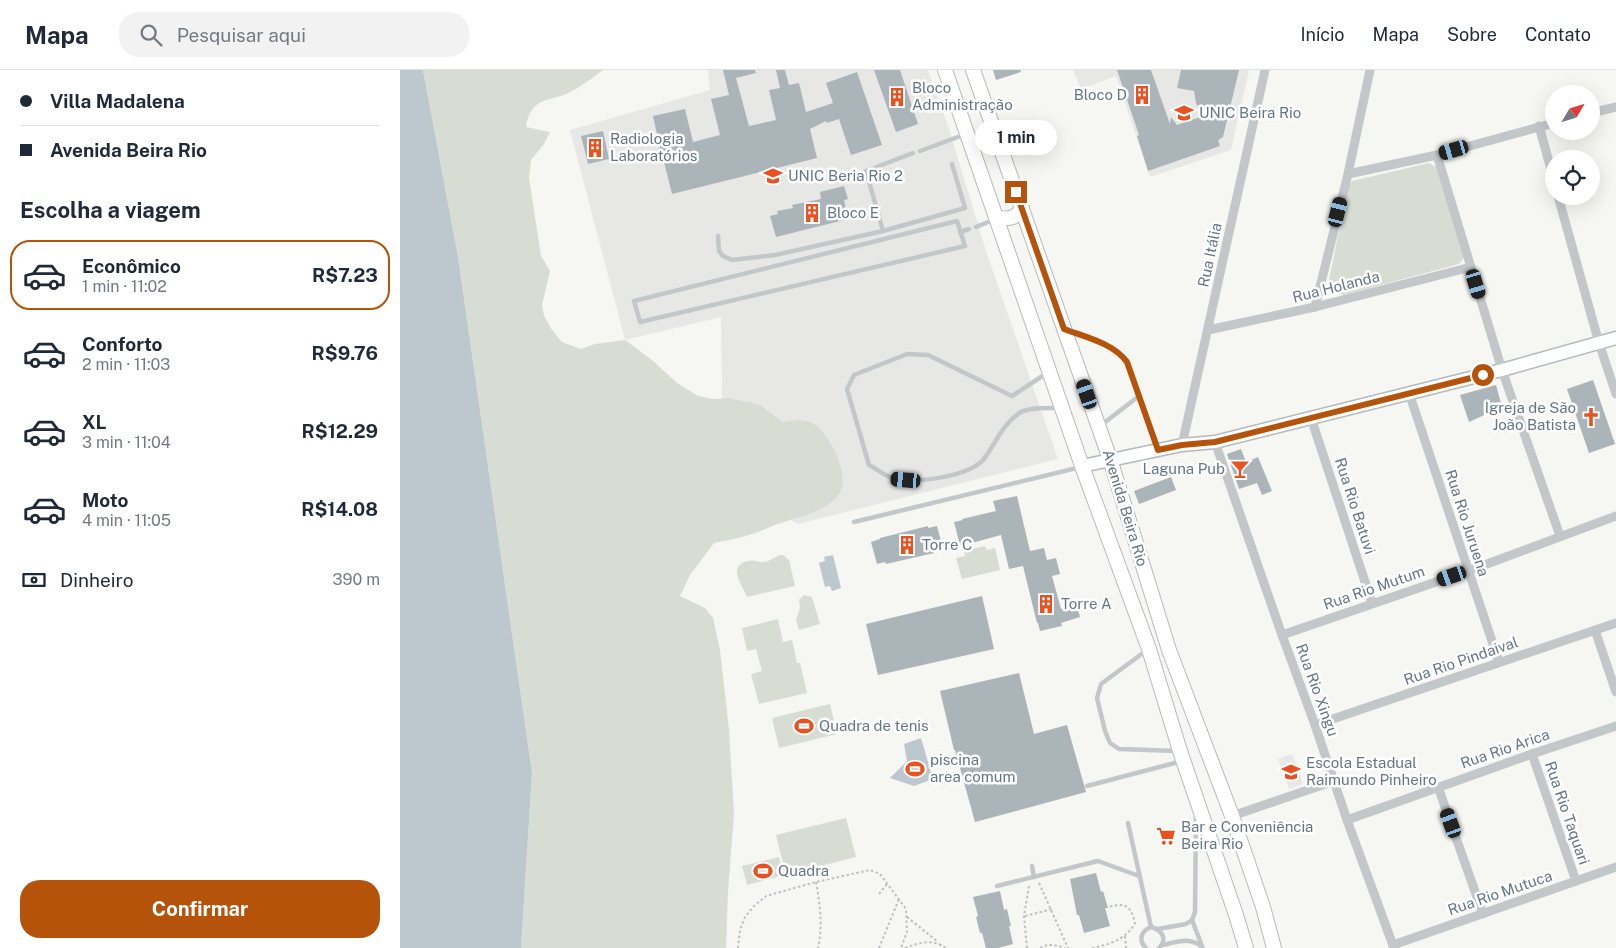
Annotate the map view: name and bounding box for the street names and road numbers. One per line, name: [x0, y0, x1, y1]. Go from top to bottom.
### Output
street label: Rua Itália: [1194, 221, 1225, 289]
street label: Rua Holanda: [1291, 267, 1381, 306]
street label: Avenida Beira Rio: [1100, 447, 1151, 568]
street label: Rua Rio Batuvi: [1332, 456, 1379, 556]
street label: Rua Rio Juruena: [1442, 467, 1493, 578]
street label: Rua Rio Mutum: [1321, 562, 1427, 613]
street label: Rua Rio Pindaival: [1401, 633, 1520, 688]
street label: Rua Rio Xingu: [1293, 641, 1342, 738]
street label: Rua Rio Arica: [1458, 725, 1552, 772]
street label: Rua Rio Taquari: [1542, 759, 1593, 867]
street label: Rua Rio Mutuca: [1445, 867, 1554, 918]

